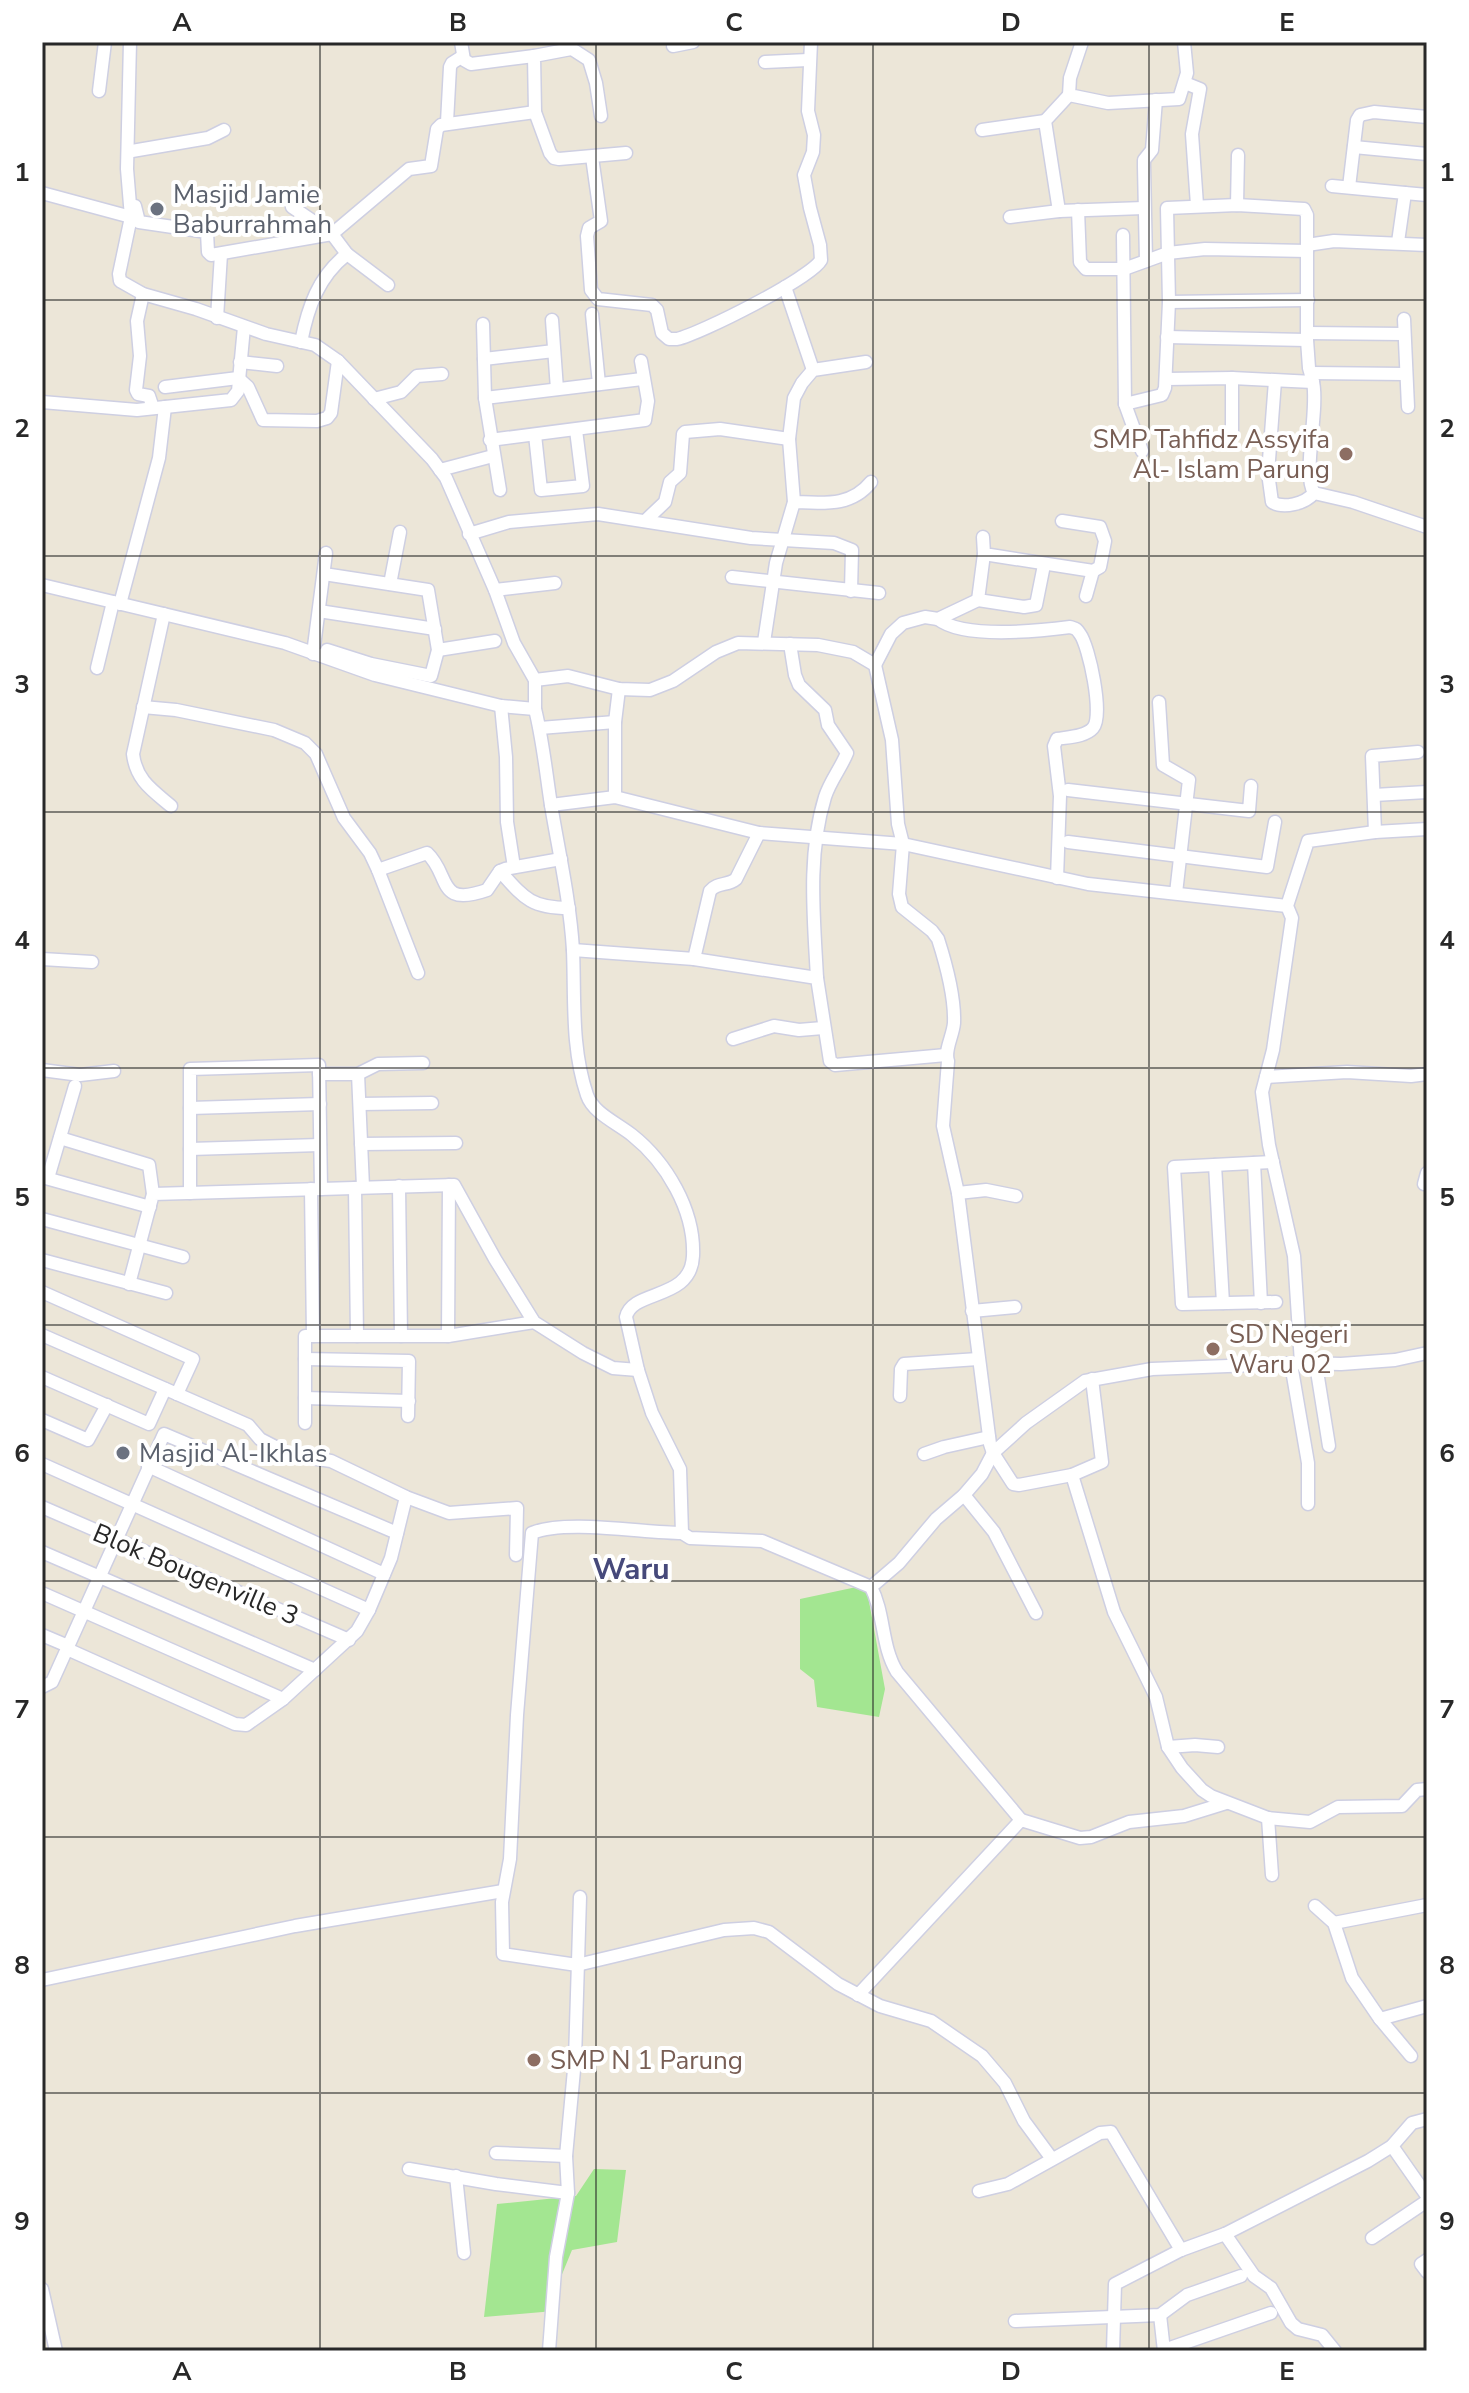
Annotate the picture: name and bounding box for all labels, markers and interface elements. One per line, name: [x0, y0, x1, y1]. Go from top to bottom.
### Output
text: A: [172, 5, 192, 40]
text: B: [449, 5, 467, 40]
text: C: [725, 5, 743, 40]
text: D: [1001, 5, 1021, 40]
text: E: [1279, 5, 1295, 40]
text: 1: [14, 155, 30, 190]
text: 1: [1439, 155, 1455, 190]
place label: Masjid Jamie Baburrahmah: [173, 177, 332, 242]
marker: Masjid Jamie Baburrahmah: [148, 200, 166, 218]
text: 2: [14, 411, 30, 446]
text: 2: [1439, 411, 1455, 446]
place label: SMP Tahfidz Assyifa Al- Islam Parung: [1093, 422, 1330, 487]
marker: SMP Tahfidz Assyifa Al- Islam Parung: [1337, 445, 1355, 463]
text: 3: [14, 667, 30, 702]
text: 3: [1439, 667, 1455, 702]
text: 4: [14, 923, 30, 958]
text: 4: [1439, 923, 1455, 958]
text: 5: [14, 1180, 30, 1215]
text: 5: [1439, 1180, 1455, 1215]
place label: SD Negeri Waru 02: [1229, 1317, 1348, 1382]
marker: SD Negeri Waru 02: [1204, 1340, 1222, 1358]
text: 6: [14, 1436, 30, 1471]
place label: Masjid Al-Ikhlas: [139, 1436, 327, 1471]
text: 6: [1439, 1436, 1455, 1471]
marker: Masjid Al-Ikhlas: [114, 1444, 132, 1462]
street label: Blok Bougenville 3: [88, 1515, 304, 1634]
district label: Waru: [592, 1549, 670, 1590]
text: 7: [14, 1692, 30, 1727]
text: 7: [1439, 1692, 1455, 1727]
text: 8: [14, 1948, 30, 1983]
text: 8: [1439, 1948, 1455, 1983]
place label: SMP N 1 Parung: [550, 2043, 743, 2078]
marker: SMP N 1 Parung: [525, 2051, 543, 2069]
text: 9: [14, 2204, 30, 2239]
text: 9: [1439, 2204, 1455, 2239]
text: A: [172, 2354, 192, 2389]
text: B: [449, 2354, 467, 2389]
text: C: [725, 2354, 743, 2389]
text: D: [1001, 2354, 1021, 2389]
text: E: [1279, 2354, 1295, 2389]

